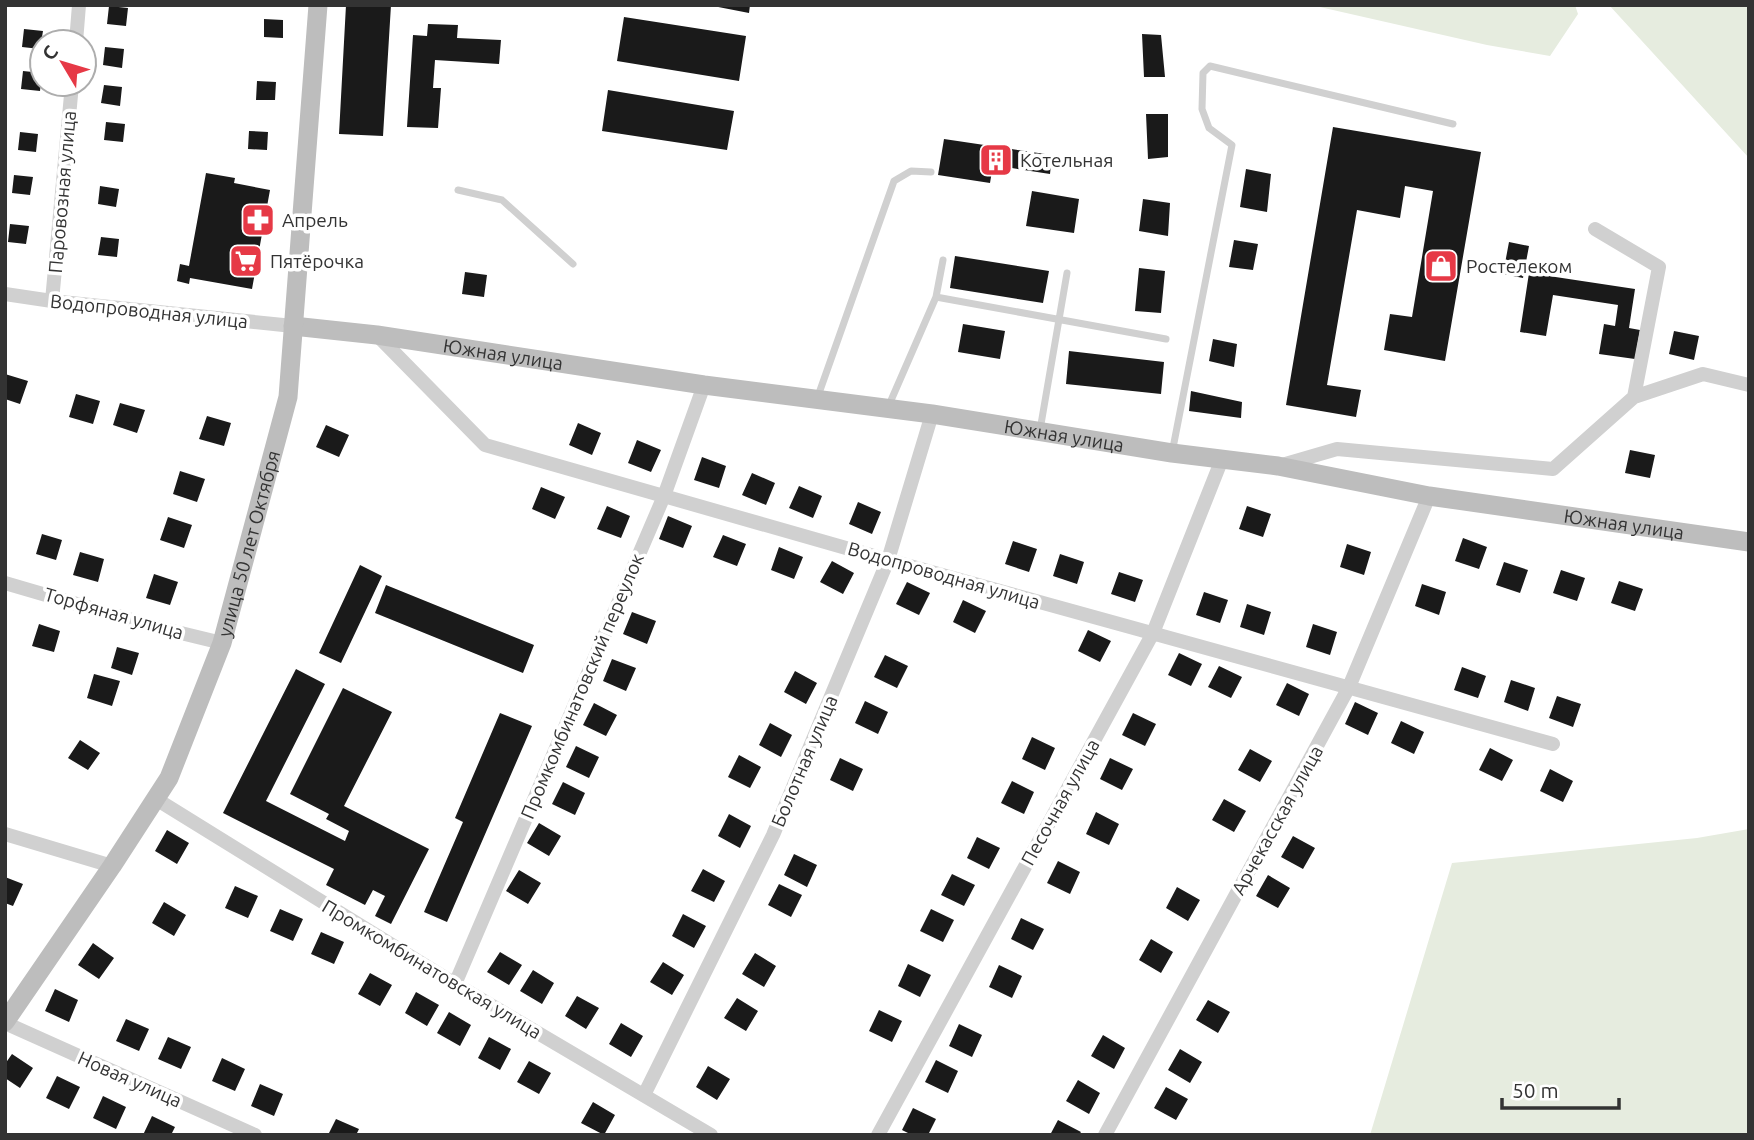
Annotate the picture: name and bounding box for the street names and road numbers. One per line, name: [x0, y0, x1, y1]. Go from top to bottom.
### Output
street label: Паровозная улица: [44, 110, 80, 274]
street label: Водопроводная улица: [49, 290, 249, 332]
street label: Южная улица: [442, 334, 565, 374]
street label: Южная улица: [1003, 415, 1126, 456]
street label: улица 50 лет Октября: [213, 448, 284, 639]
street label: Южная улица: [1563, 505, 1685, 544]
street label: Водопроводная улица: [845, 537, 1043, 613]
street label: Промкомбинатовский переулок: [516, 550, 648, 822]
street label: Торфяная улица: [42, 583, 186, 643]
street label: Болотная улица: [766, 692, 842, 830]
street label: Песочная улица: [1016, 735, 1104, 869]
street label: Арчекасская улица: [1227, 742, 1327, 898]
street label: Промкомбинатовская улица: [318, 895, 546, 1043]
street label: Новая улица: [75, 1046, 185, 1112]

